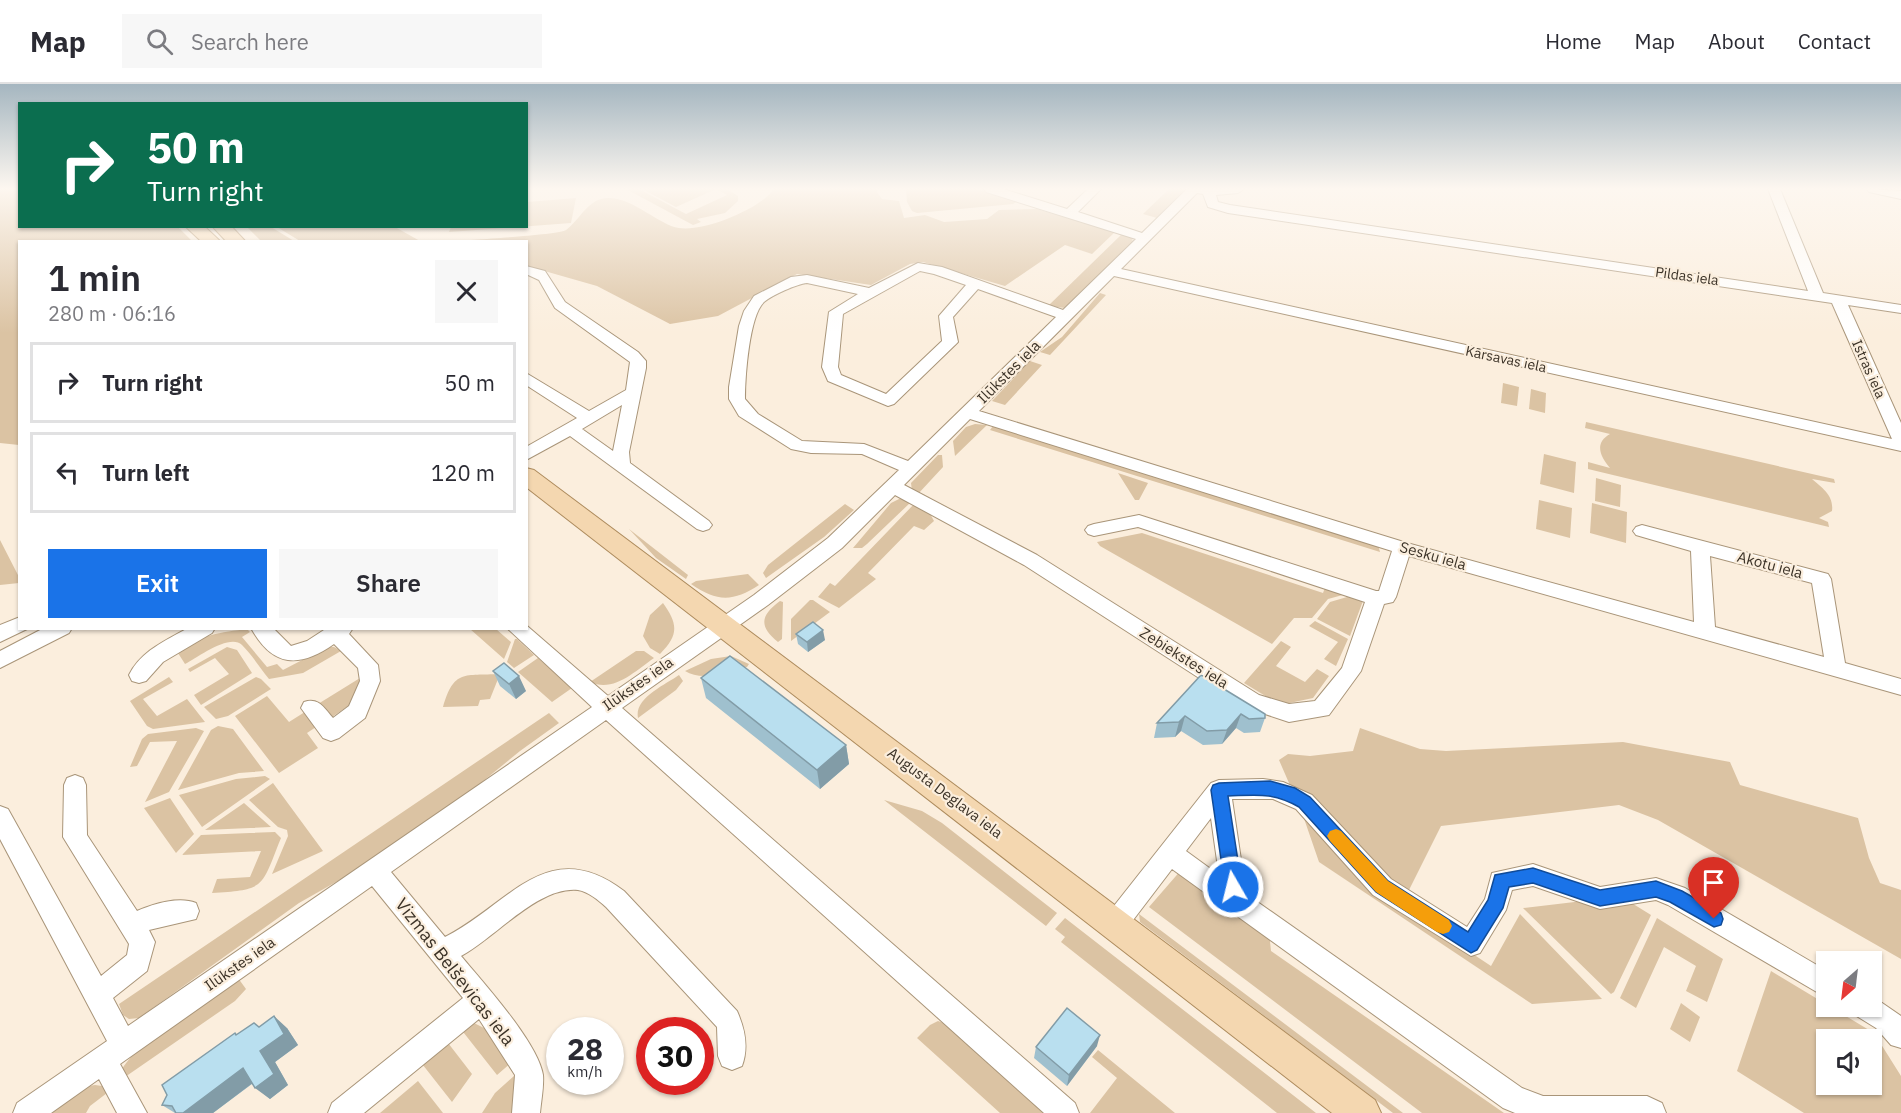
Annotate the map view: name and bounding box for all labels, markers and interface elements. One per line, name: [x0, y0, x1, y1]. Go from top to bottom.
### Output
search box: [122, 14, 542, 68]
text: Map: [30, 23, 86, 60]
icon: search: [143, 25, 176, 58]
text: Search here: [191, 27, 309, 56]
text: Home: [1545, 27, 1602, 55]
text: Map: [1635, 27, 1675, 55]
text: About: [1708, 27, 1765, 55]
text: Contact: [1798, 27, 1871, 55]
text: 50 m: [147, 120, 245, 175]
icon: right: [48, 126, 126, 204]
text: Turn right: [147, 173, 264, 208]
text: 1 min: [48, 254, 141, 301]
button: close: [435, 260, 498, 323]
street label: Pildas iela: [1654, 263, 1720, 289]
text: 280 m · 06:16: [48, 300, 176, 327]
street label: Ilūkstes iela: [973, 336, 1044, 407]
street label: Istras iela: [1848, 337, 1890, 402]
street label: Kārsavas iela: [1464, 342, 1549, 376]
icon: right: [51, 366, 84, 399]
text: Turn right: [102, 368, 203, 397]
text: 50 m: [444, 368, 495, 397]
icon: left: [51, 456, 84, 489]
text: Turn left: [102, 458, 190, 487]
text: 120 m: [431, 458, 495, 487]
street label: Sesku iela: [1398, 537, 1469, 574]
street label: Akotu iela: [1735, 547, 1805, 582]
button: Exit: [48, 549, 267, 618]
button: Share: [279, 549, 498, 618]
street label: Zebiekstes iela: [1136, 623, 1232, 692]
street label: Ilūkstes iela: [599, 652, 677, 715]
street label: Augusta Deglava iela: [884, 743, 1007, 842]
position arrow: [1201, 855, 1265, 919]
pin: [1688, 857, 1739, 919]
icon: arrive: [1697, 866, 1730, 899]
street label: Vizmas Belševicas iela: [391, 893, 520, 1050]
street label: Ilūkstes iela: [201, 932, 279, 995]
north arrow: [1816, 951, 1882, 1017]
map controls: [1816, 951, 1882, 1095]
speed limit sign: 30: [636, 1017, 714, 1095]
text: 28: [567, 1029, 603, 1068]
button: sound: [1816, 1029, 1882, 1095]
text: km/h: [567, 1062, 603, 1081]

